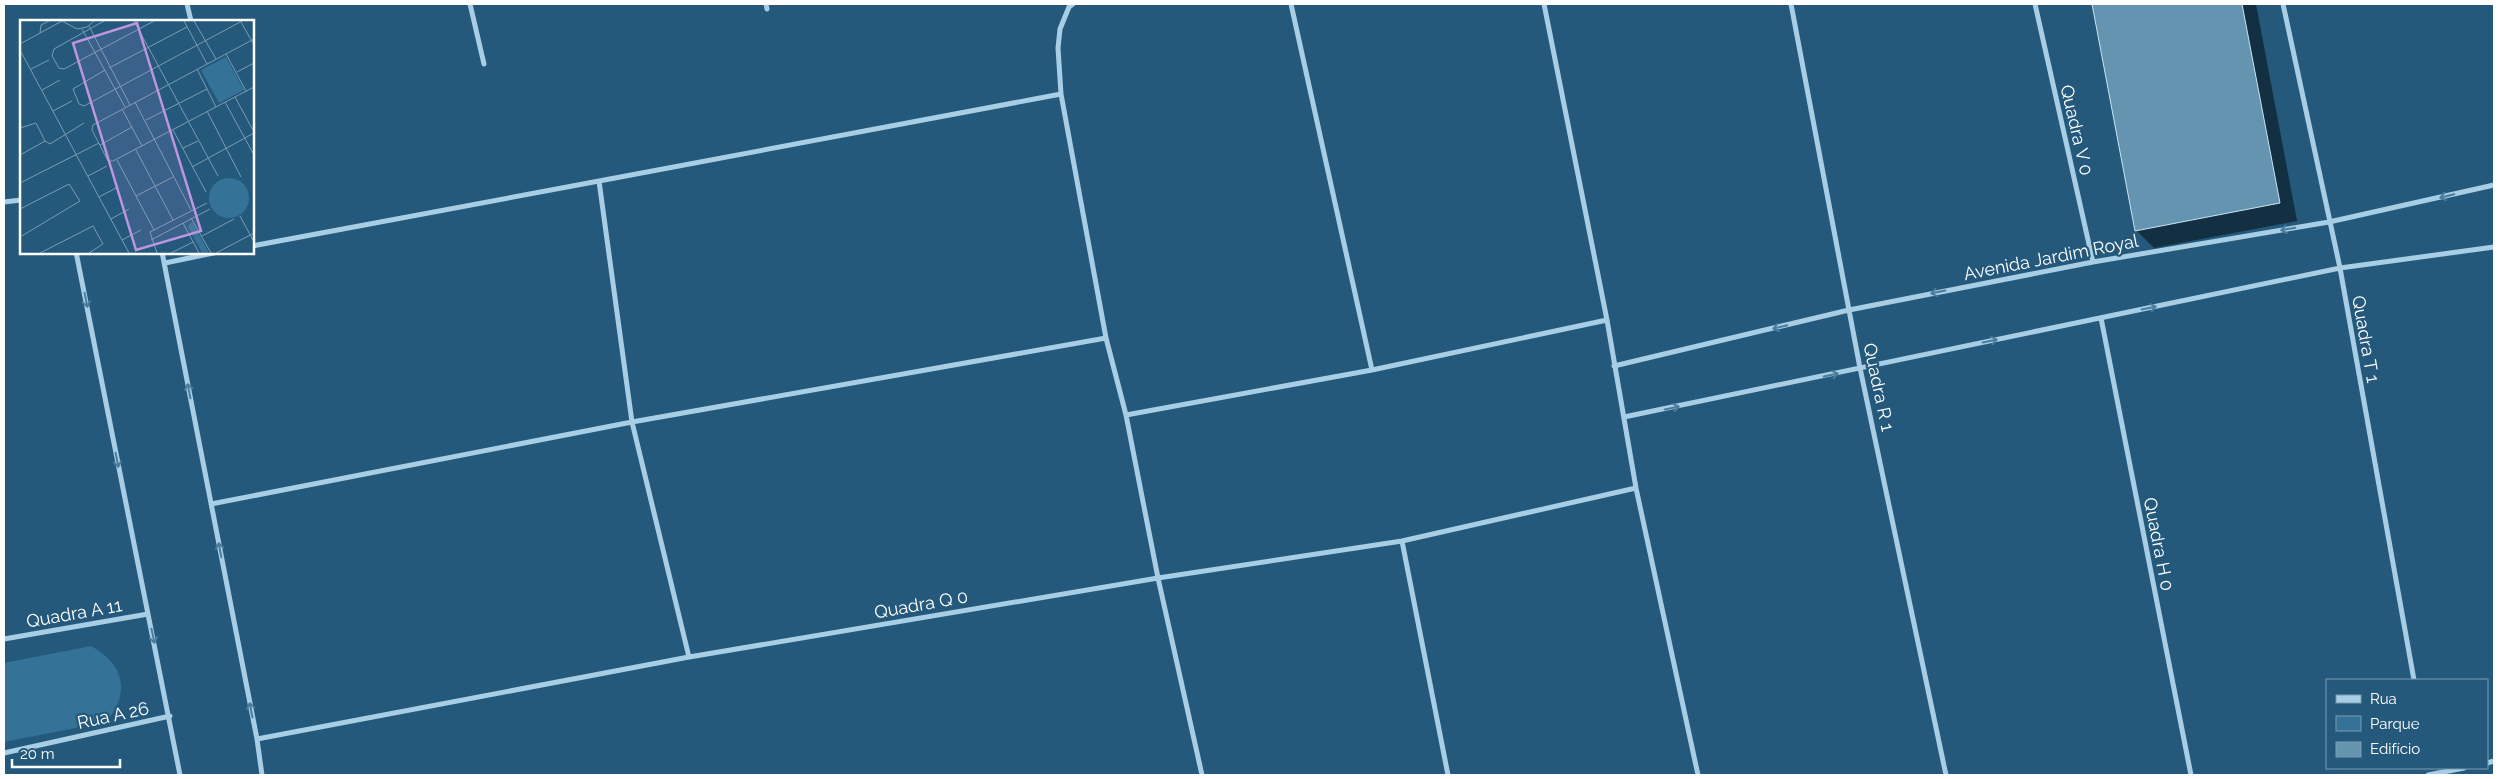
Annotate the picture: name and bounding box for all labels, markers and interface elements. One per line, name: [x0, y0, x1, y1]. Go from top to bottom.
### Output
inset map: [20, 20, 254, 254]
street label: Quadra V 0: [2056, 83, 2098, 177]
one-way arrow: [2439, 191, 2455, 201]
one-way arrow: [2280, 224, 2296, 234]
street label: Avenida Jardim Royal: [1962, 230, 2140, 284]
one-way arrow: [1931, 288, 1947, 298]
one-way arrow: [81, 292, 91, 308]
street label: Quadra T 1: [2348, 294, 2384, 384]
one-way arrow: [2141, 302, 2157, 312]
one-way arrow: [1772, 323, 1788, 332]
one-way arrow: [1982, 336, 1998, 345]
street label: Quadra R 1: [1859, 341, 1899, 433]
one-way arrow: [1823, 369, 1839, 379]
one-way arrow: [184, 383, 194, 399]
one-way arrow: [1664, 402, 1680, 412]
one-way arrow: [113, 451, 123, 467]
street label: Quadra H 0: [2140, 495, 2178, 593]
one-way arrow: [215, 543, 224, 559]
street label: Quadra Q 0: [872, 585, 970, 623]
street label: Quadra A 11: [24, 594, 124, 632]
one-way arrow: [149, 628, 158, 644]
legend: [2326, 679, 2488, 769]
text: Rua: [2370, 690, 2397, 708]
street label: Rua A 26: [75, 697, 151, 733]
one-way arrow: [246, 702, 255, 718]
text: Parque: [2370, 715, 2420, 733]
scale bar: [12, 736, 120, 768]
text: Edifício: [2370, 740, 2420, 758]
text: 20 m: [20, 745, 55, 763]

